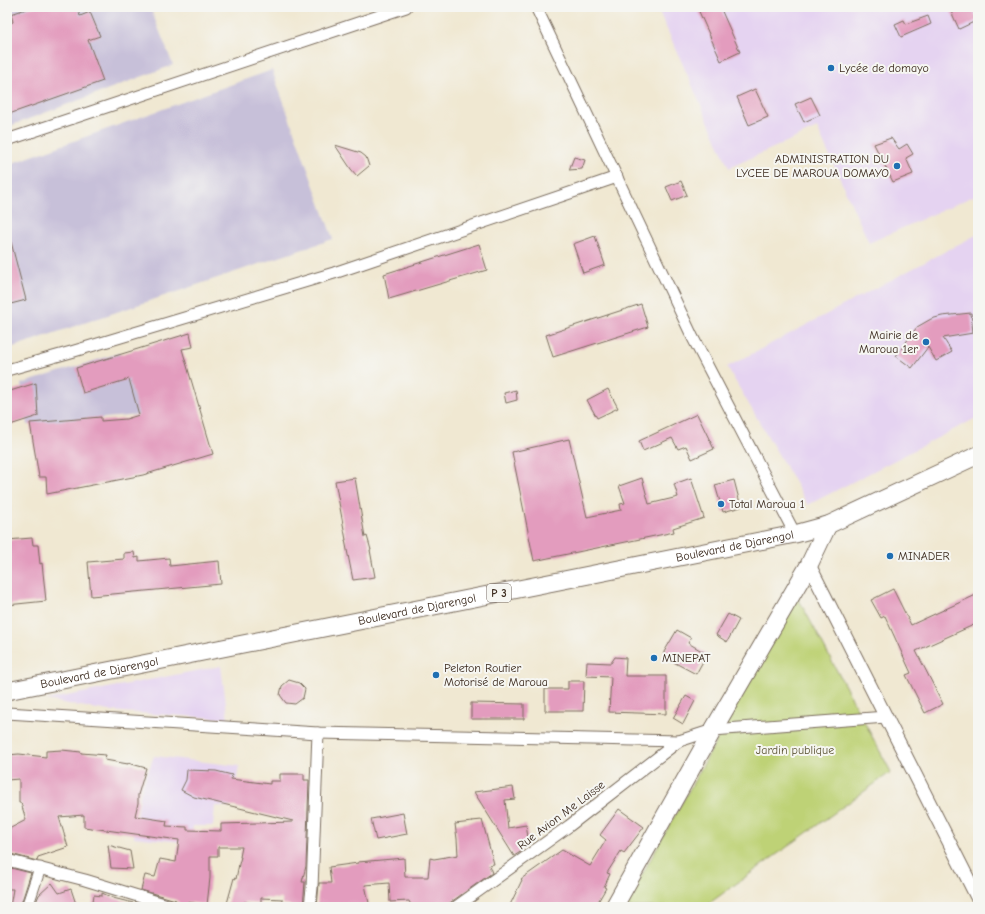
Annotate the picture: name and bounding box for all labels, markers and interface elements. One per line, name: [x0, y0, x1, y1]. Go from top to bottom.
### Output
place label: Lycée de domayo: [839, 61, 929, 75]
marker: Lycée de domayo: [826, 63, 836, 73]
place label: ADMINISTRATION DU LYCEE DE MAROUA DOMAYO: [736, 152, 889, 180]
marker: ADMINISTRATION DU LYCEE DE MAROUA DOMAYO: [892, 161, 902, 171]
place label: Mairie de Maroua 1er: [859, 328, 918, 356]
marker: Mairie de Maroua 1er: [921, 337, 931, 347]
place label: Total Maroua 1: [729, 497, 805, 511]
marker: Total Maroua 1: [716, 499, 726, 509]
street label: Boulevard de Djarengol: [674, 527, 795, 565]
place label: MINADER: [898, 549, 950, 563]
marker: MINADER: [885, 551, 895, 561]
road number: P 3: [487, 584, 511, 602]
street label: Boulevard de Djarengol: [357, 591, 477, 628]
place label: MINEPAT: [662, 651, 711, 665]
marker: MINEPAT: [649, 653, 659, 663]
street label: Boulevard de Djarengol: [39, 654, 159, 691]
place label: Peleton Routier Motorisé de Maroua: [444, 661, 548, 689]
marker: Peleton Routier Motorisé de Maroua: [431, 670, 441, 680]
park label: Jardin publique: [756, 743, 834, 757]
street label: Rue Avion Me Laisse: [515, 778, 607, 852]

